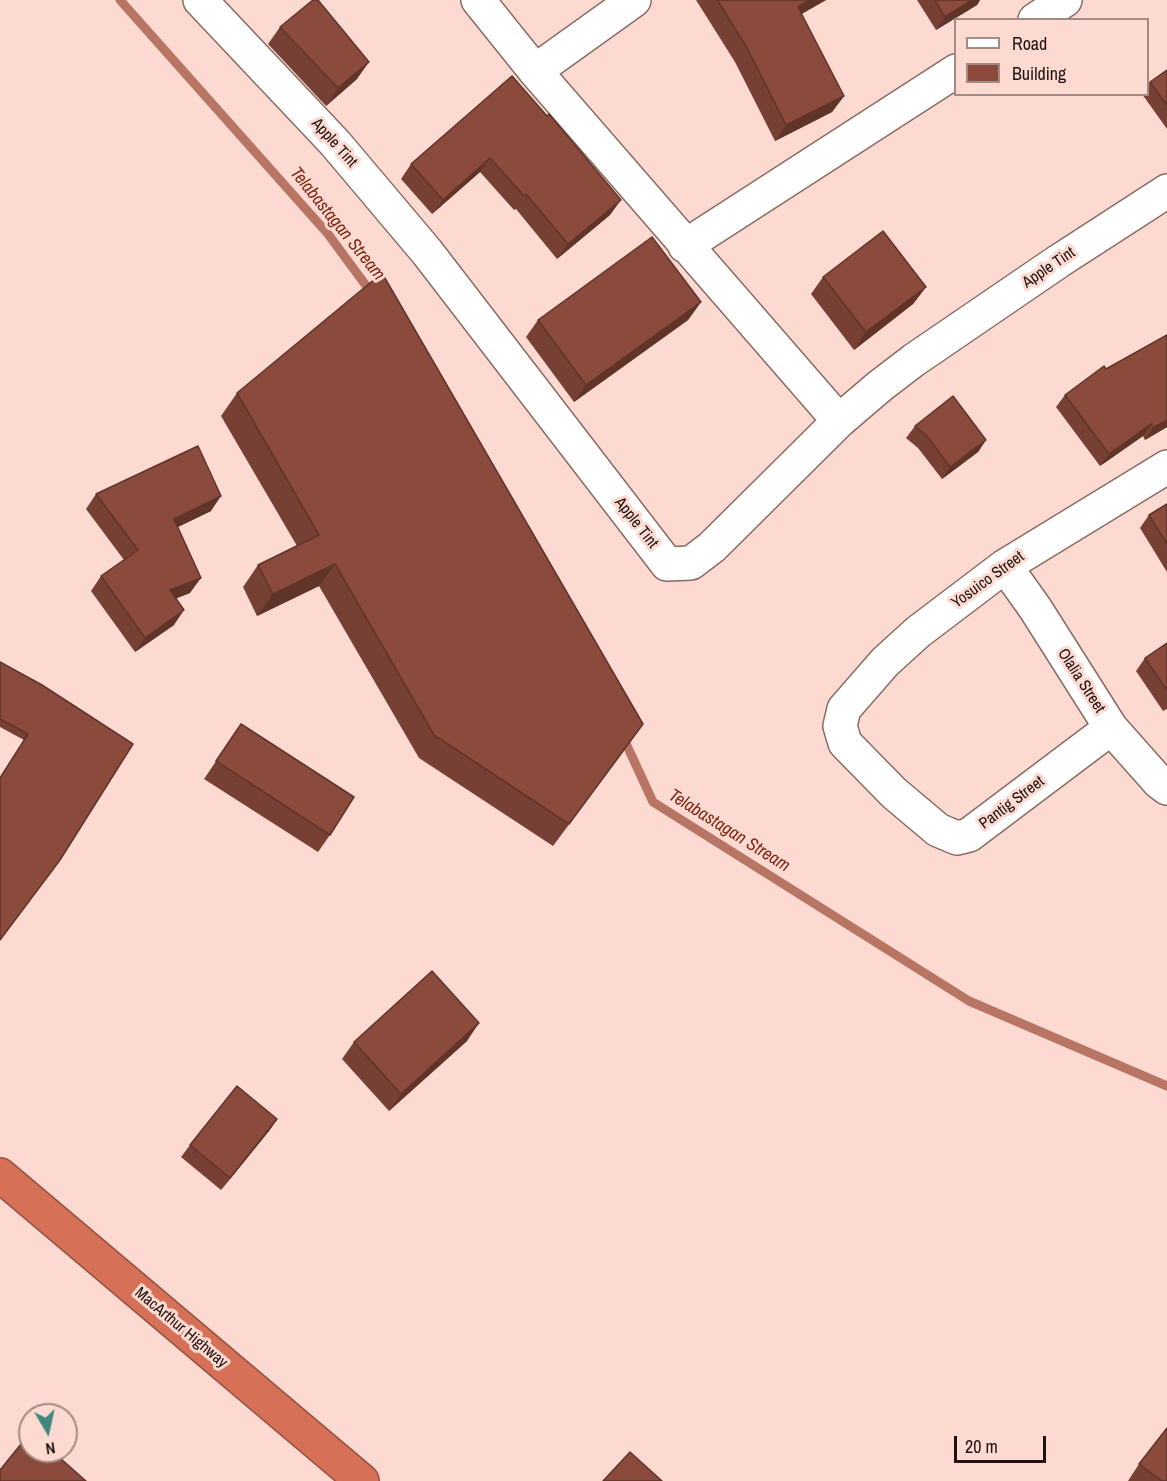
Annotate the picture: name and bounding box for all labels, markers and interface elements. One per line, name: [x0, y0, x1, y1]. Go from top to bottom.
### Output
legend: [954, 18, 1149, 96]
text: Road: [1012, 31, 1047, 56]
text: Building: [1012, 61, 1066, 86]
street label: Apple Tint: [307, 114, 361, 172]
water label: Telabastagan Stream: [285, 163, 389, 285]
street label: Apple Tint: [1019, 243, 1079, 293]
street label: Apple Tint: [610, 494, 662, 552]
street label: Yosuico Street: [948, 547, 1028, 613]
street label: Olalia Street: [1053, 645, 1109, 717]
street label: Pantig Street: [976, 772, 1048, 834]
water label: Telabastagan Stream: [664, 785, 794, 877]
street label: MacArthur Highway: [131, 1284, 231, 1372]
north arrow: [18, 1403, 78, 1463]
scale bar: [957, 1424, 1048, 1462]
text: 20 m: [965, 1434, 998, 1459]
text: N: [44, 1437, 57, 1460]

